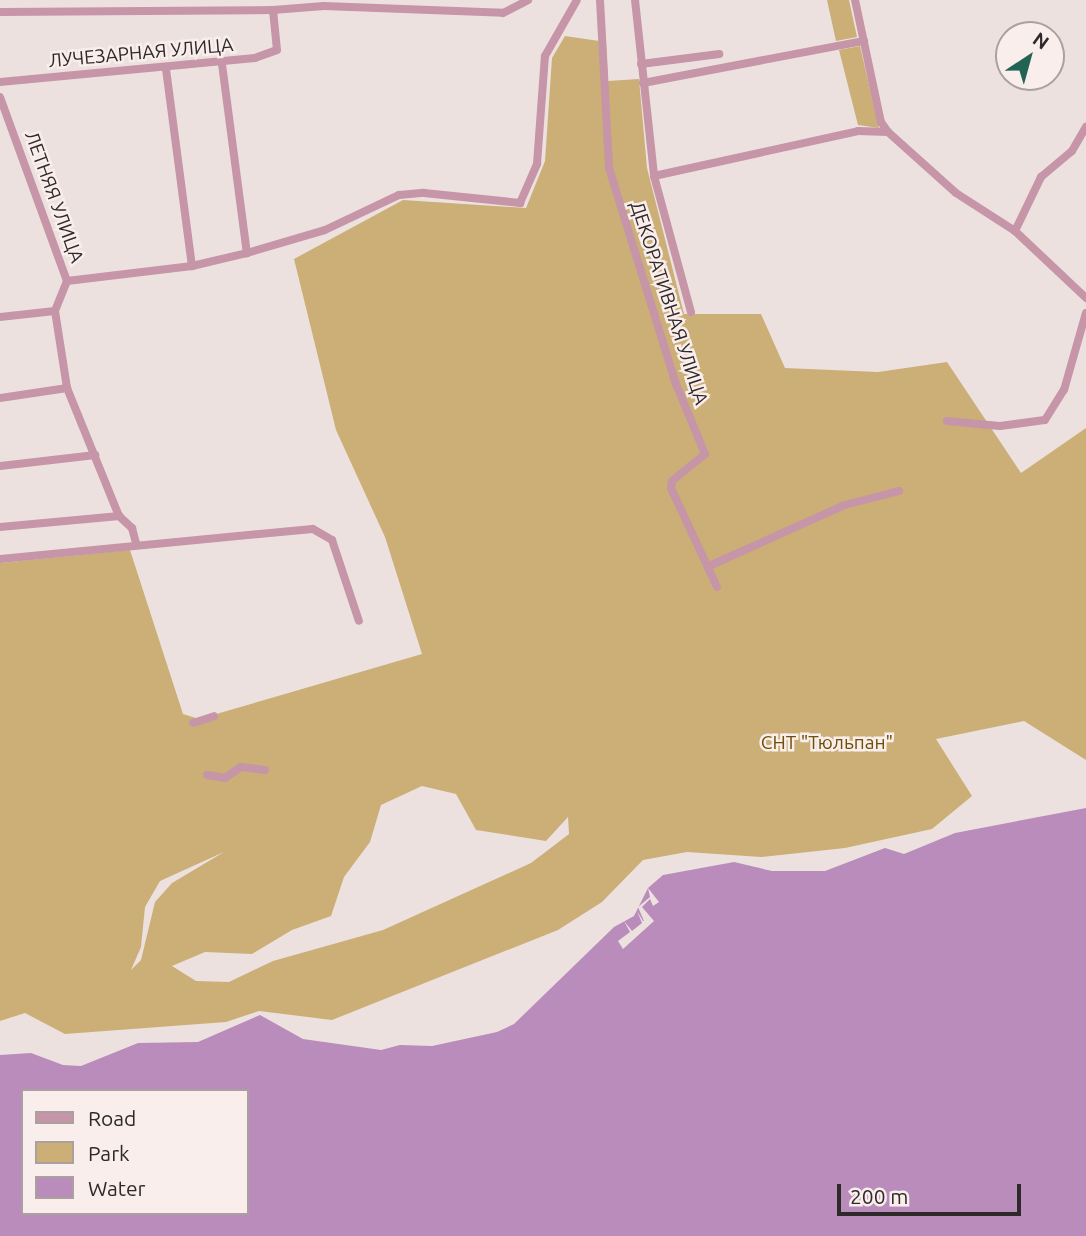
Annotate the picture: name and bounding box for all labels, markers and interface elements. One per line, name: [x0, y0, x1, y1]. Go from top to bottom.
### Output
north arrow: [995, 21, 1065, 91]
text: N: [1029, 28, 1053, 54]
street label: ЛУЧЕЗАРНАЯ УЛИЦА: [48, 34, 234, 72]
street label: ЛЕТНЯЯ УЛИЦА: [20, 128, 88, 266]
street label: ДЕКОРАТИВНАЯ УЛИЦА: [625, 198, 713, 408]
park label: СНТ "Тюльпан": [761, 732, 893, 754]
legend: [21, 1089, 248, 1215]
text: Road: [88, 1106, 136, 1130]
text: Park: [88, 1141, 130, 1165]
scale bar: [841, 1170, 1025, 1214]
text: Water: [88, 1176, 146, 1200]
text: 200 m: [850, 1184, 908, 1208]

